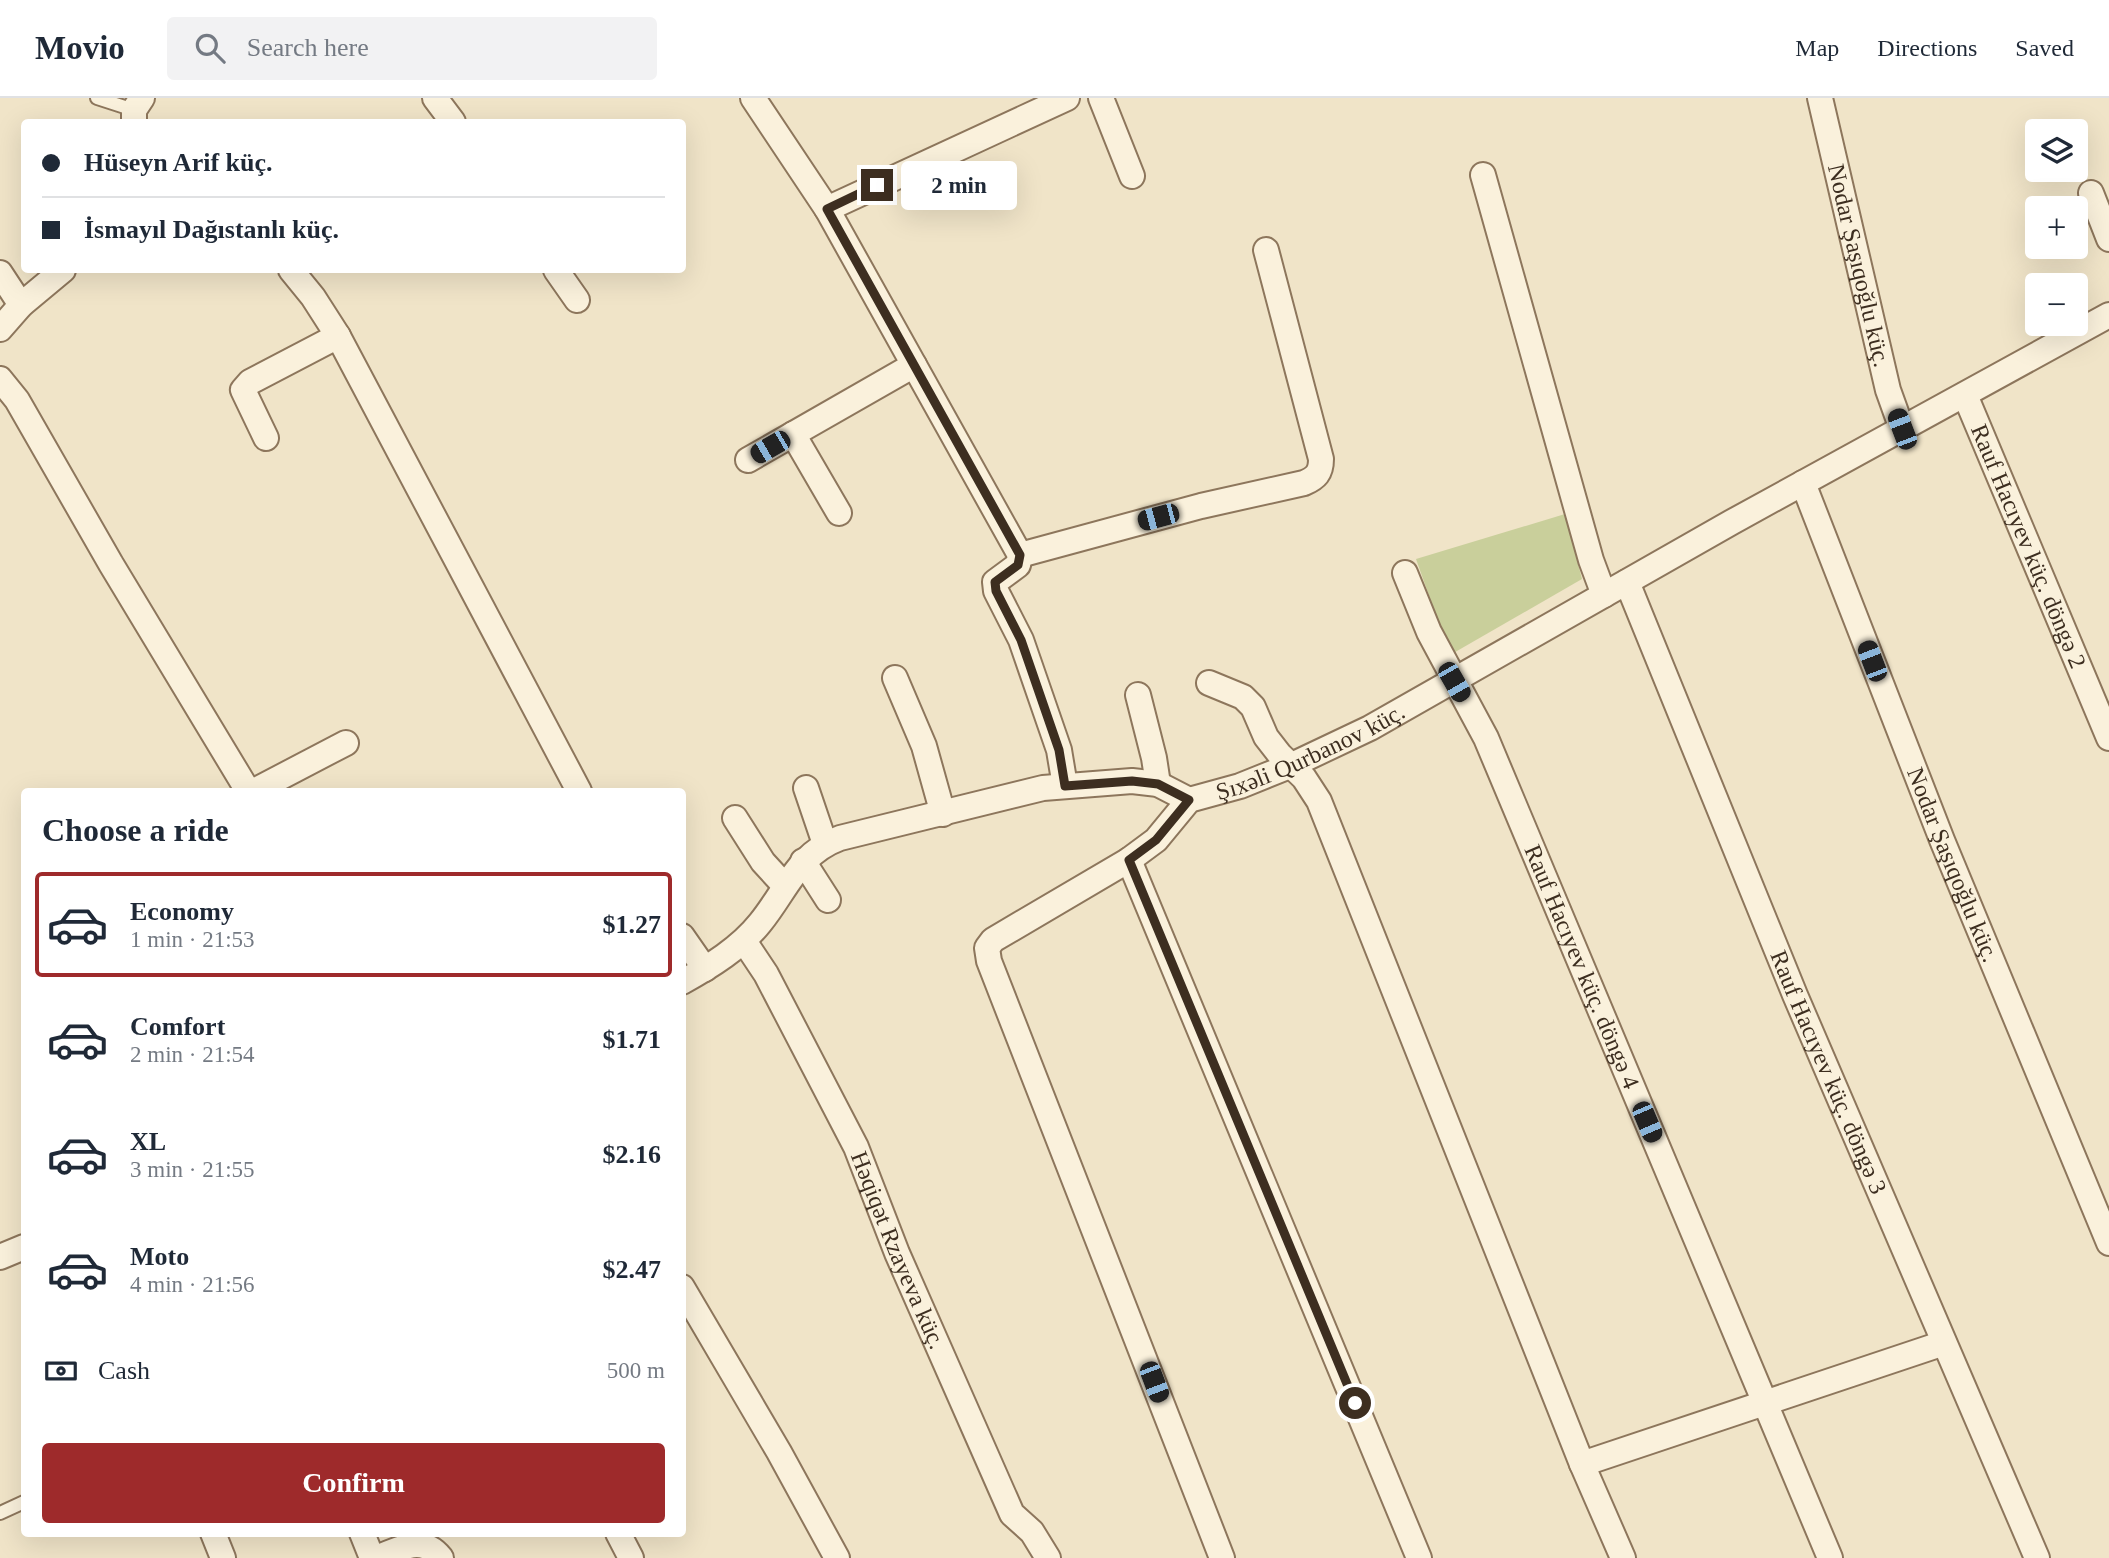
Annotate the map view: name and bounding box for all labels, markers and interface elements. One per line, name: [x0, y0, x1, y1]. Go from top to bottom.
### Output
search box: [167, 17, 657, 80]
icon: search: [191, 29, 229, 67]
text: Movio: [35, 30, 125, 66]
text: Search here: [247, 33, 369, 62]
text: Map: [1795, 35, 1839, 61]
text: Directions: [1877, 35, 1977, 61]
text: Saved: [2015, 35, 2074, 61]
map controls: [2025, 119, 2088, 336]
button: layers: [2025, 119, 2088, 182]
text: Hüseyn Arif küç.: [84, 148, 273, 177]
callout: 2 min: [902, 160, 1017, 210]
street label: Nodar Şaşıqoğlu küç.: [1823, 162, 1895, 369]
route end: [861, 169, 893, 201]
text: 2 min: [931, 173, 987, 198]
button: +: [2025, 196, 2088, 259]
text: İsmayıl Dağıstanlı küç.: [84, 215, 339, 244]
button: −: [2025, 273, 2088, 336]
car: [1885, 406, 1920, 452]
street label: Rauf Hacıyev küç. döngə 2: [1966, 420, 2091, 672]
car: [747, 427, 794, 467]
car: [1135, 501, 1182, 533]
car: [1855, 638, 1890, 684]
car: [1435, 659, 1474, 705]
street label: Şıxəli Qurbanov küç.: [1213, 698, 1409, 805]
street label: Nodar Şaşıqoğlu küç.: [1902, 764, 2004, 966]
text: Choose a ride: [42, 812, 229, 848]
street label: Rauf Hacıyev küç. döngə 4: [1519, 841, 1645, 1092]
icon: car: [46, 893, 109, 956]
text: Economy: [130, 897, 234, 926]
text: $1.27: [603, 910, 661, 939]
text: 1 min · 21:53: [130, 927, 255, 952]
street label: Rauf Hacıyev küç. döngə 3: [1765, 947, 1892, 1198]
icon: car: [46, 1008, 109, 1071]
text: Comfort: [130, 1012, 225, 1041]
text: $1.71: [603, 1025, 661, 1054]
text: 2 min · 21:54: [130, 1042, 255, 1067]
car: [1630, 1099, 1665, 1145]
icon: car: [46, 1123, 109, 1186]
text: XL: [130, 1127, 166, 1156]
text: $2.16: [603, 1140, 661, 1169]
street label: Həqiqət Rzayeva küç.: [846, 1148, 951, 1353]
text: 3 min · 21:55: [130, 1157, 255, 1182]
icon: car: [46, 1238, 109, 1301]
text: Moto: [130, 1242, 189, 1271]
text: $2.47: [603, 1255, 661, 1284]
text: 4 min · 21:56: [130, 1272, 255, 1297]
icon: cash: [42, 1352, 80, 1390]
text: Cash: [98, 1356, 150, 1385]
text: 500 m: [607, 1358, 665, 1383]
car: [1137, 1359, 1172, 1405]
route start: [1339, 1387, 1371, 1419]
button: Confirm: [42, 1443, 665, 1523]

